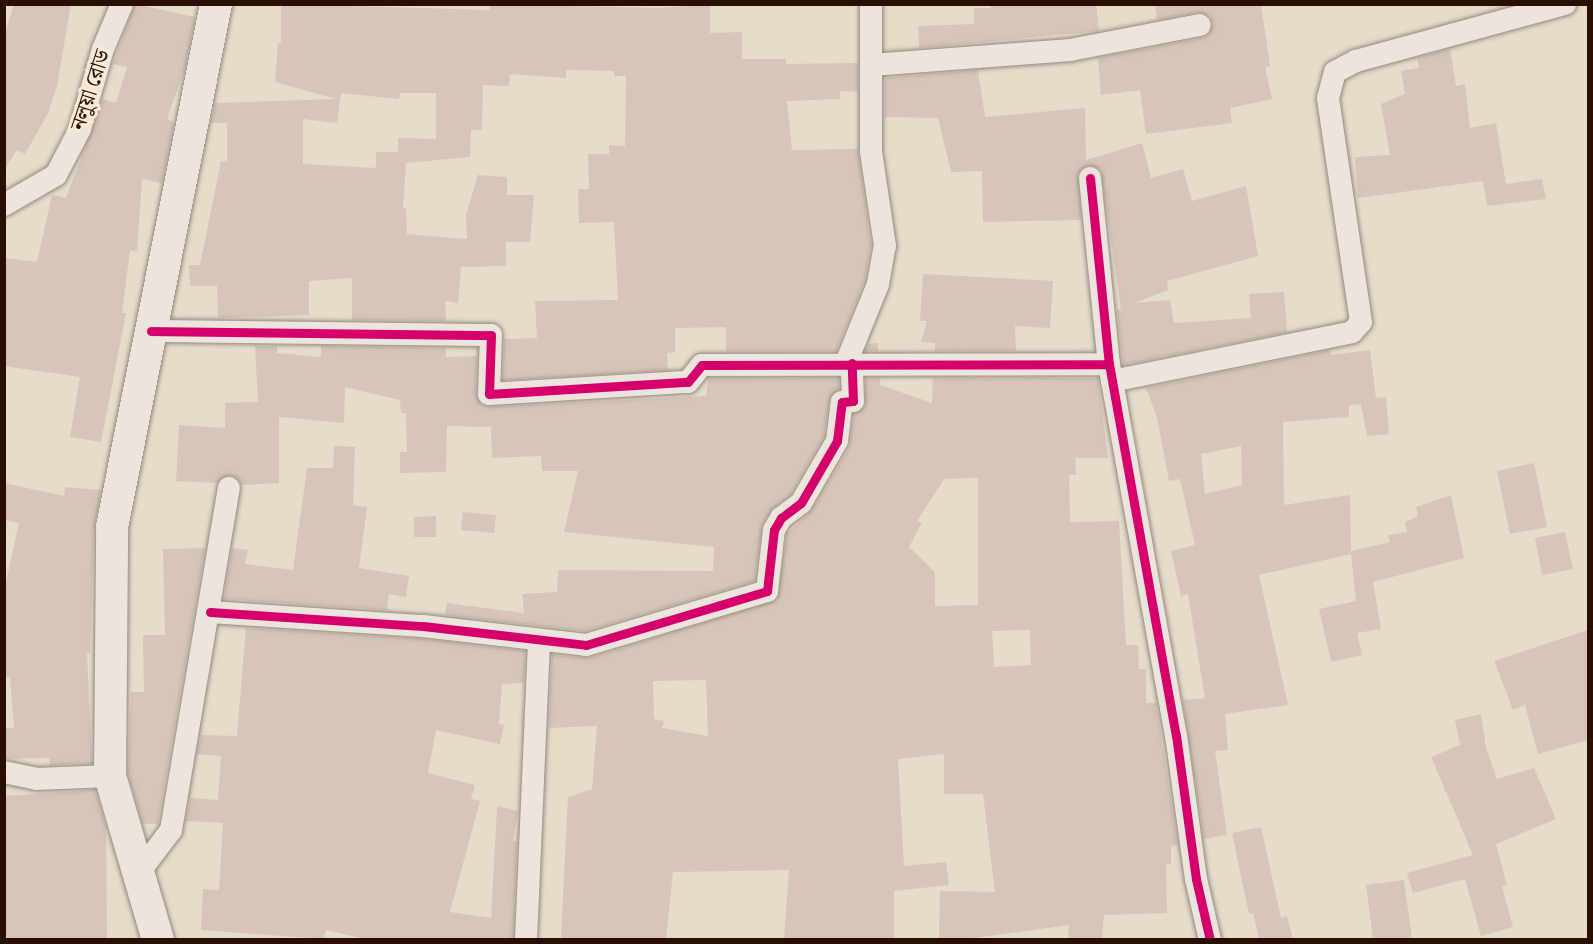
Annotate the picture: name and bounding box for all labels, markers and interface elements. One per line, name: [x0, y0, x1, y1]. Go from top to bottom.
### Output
street label: নলুয়া রোড: [65, 46, 115, 134]

